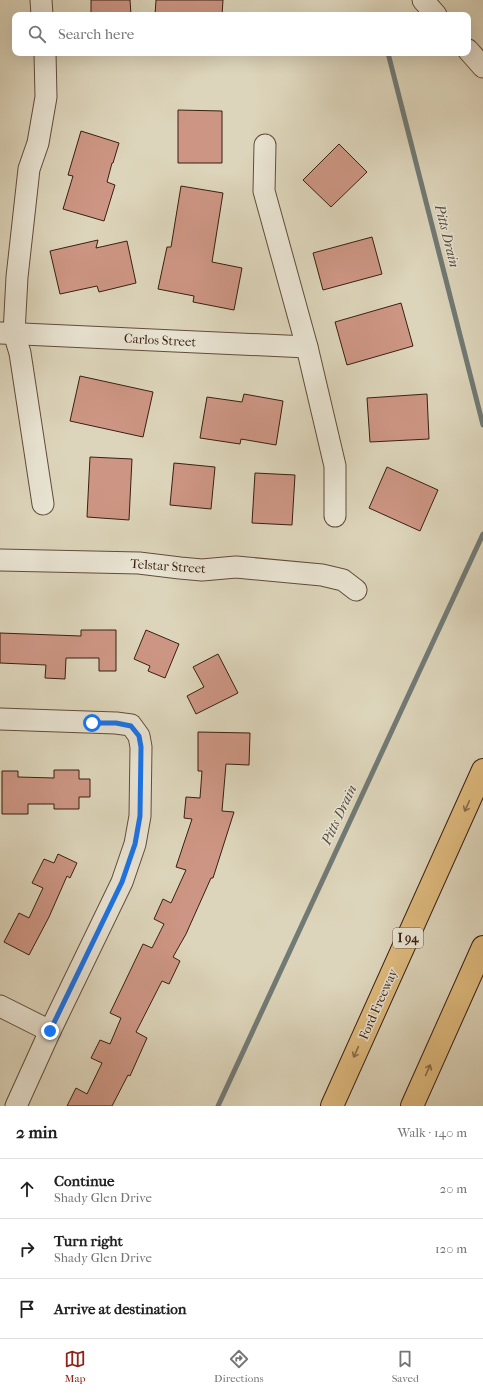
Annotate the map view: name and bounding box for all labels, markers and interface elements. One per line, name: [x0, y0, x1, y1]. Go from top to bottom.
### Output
search box: [12, 12, 471, 56]
icon: search: [26, 23, 48, 45]
text: Search here: [58, 25, 134, 43]
water label: Pitts Drain: [431, 202, 463, 269]
street label: Carlos Street: [124, 331, 197, 349]
street label: Telstar Street: [130, 556, 207, 576]
route start: [83, 714, 101, 732]
water label: Pitts Drain: [317, 782, 360, 849]
one-way arrow: [463, 799, 470, 811]
road number: I 94: [393, 928, 423, 948]
street label: Ford Freeway: [356, 965, 401, 1042]
route end: [41, 1022, 59, 1040]
one-way arrow: [352, 1046, 359, 1058]
one-way arrow: [424, 1065, 432, 1077]
text: 2 min: [16, 1122, 57, 1142]
text: Walk · 140 m: [398, 1125, 467, 1140]
text: Continue: [54, 1172, 114, 1190]
icon: ahead: [16, 1178, 38, 1200]
text: 20 m: [440, 1181, 467, 1196]
text: Shady Glen Drive: [54, 1190, 152, 1205]
text: Turn right: [54, 1232, 123, 1250]
icon: right: [16, 1238, 38, 1260]
text: 120 m: [435, 1241, 467, 1256]
text: Shady Glen Drive: [54, 1250, 152, 1265]
icon: arrive: [16, 1298, 38, 1320]
text: Arrive at destination: [54, 1300, 186, 1318]
tab: Map: [64, 1348, 86, 1385]
tab: Directions: [214, 1348, 264, 1385]
tab: Saved: [392, 1348, 419, 1385]

